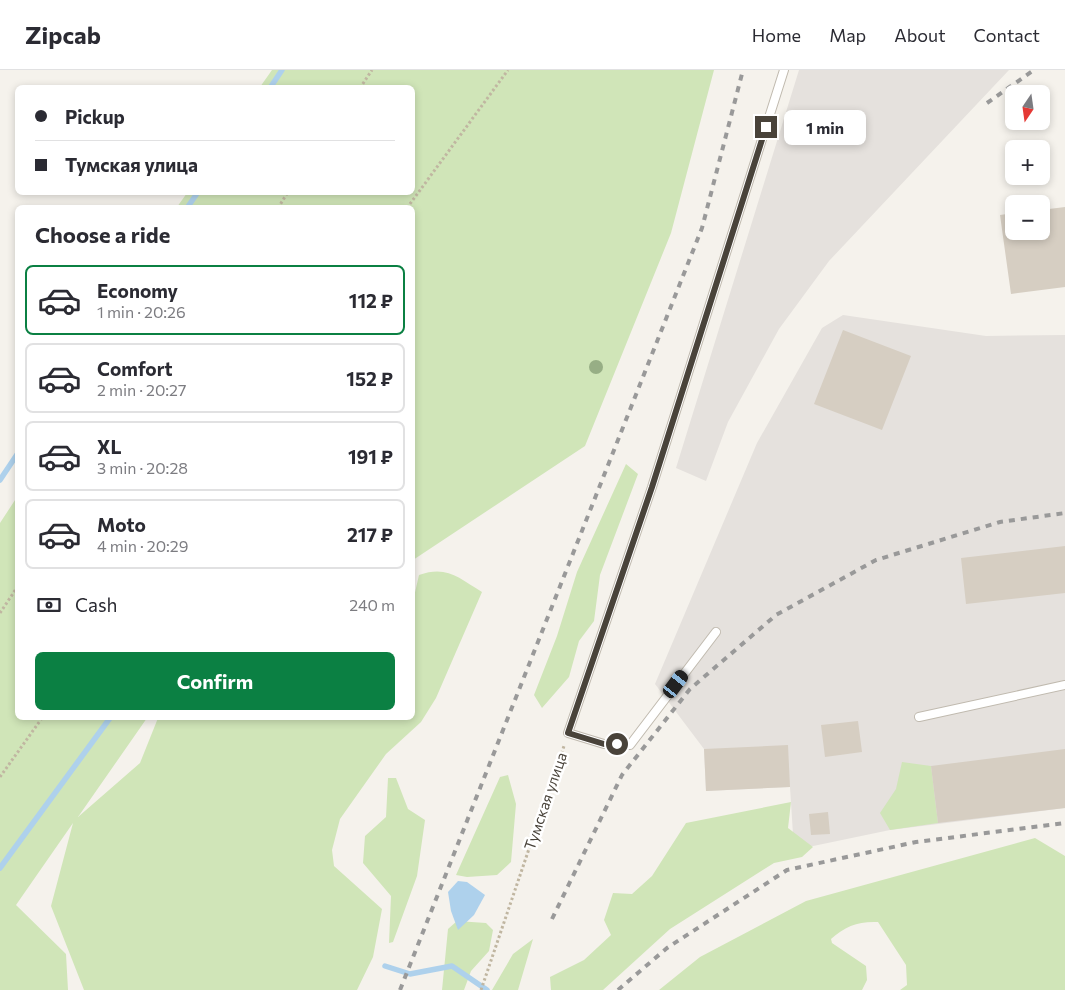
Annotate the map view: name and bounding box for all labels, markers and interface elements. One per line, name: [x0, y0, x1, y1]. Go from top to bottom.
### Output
text: Zipcab: [25, 20, 101, 49]
text: Home: [752, 24, 801, 46]
text: Map: [829, 24, 866, 46]
text: About: [894, 24, 946, 46]
text: Contact: [974, 24, 1040, 46]
north arrow: [1005, 85, 1050, 130]
map controls: [1005, 85, 1050, 240]
text: Pickup: [65, 105, 125, 128]
callout: 1 min: [784, 110, 866, 144]
route end: [755, 116, 777, 138]
text: 1 min: [806, 118, 844, 137]
button: +: [1005, 140, 1050, 185]
text: Тумская улица: [65, 153, 198, 176]
button: −: [1005, 195, 1050, 240]
text: Choose a ride: [35, 221, 170, 248]
icon: car: [37, 278, 82, 323]
text: Economy: [97, 279, 178, 302]
text: 112 ₽: [349, 289, 393, 312]
text: 1 min · 20:26: [97, 302, 186, 321]
icon: car: [37, 356, 82, 401]
text: Comfort: [97, 357, 173, 380]
text: 152 ₽: [346, 367, 393, 390]
text: 2 min · 20:27: [97, 380, 186, 399]
icon: car: [37, 434, 82, 479]
text: XL: [97, 435, 122, 458]
text: 191 ₽: [348, 445, 393, 468]
text: 3 min · 20:28: [97, 458, 188, 477]
icon: car: [37, 512, 82, 557]
text: Moto: [97, 513, 146, 536]
text: 217 ₽: [347, 523, 393, 546]
text: 4 min · 20:29: [97, 536, 188, 555]
icon: cash: [35, 591, 63, 619]
text: Cash: [75, 593, 117, 616]
text: 240 m: [349, 595, 395, 614]
button: Confirm: [35, 652, 395, 710]
car: [660, 668, 691, 700]
route start: [606, 733, 628, 755]
street label: Тумская улица: [520, 750, 570, 852]

